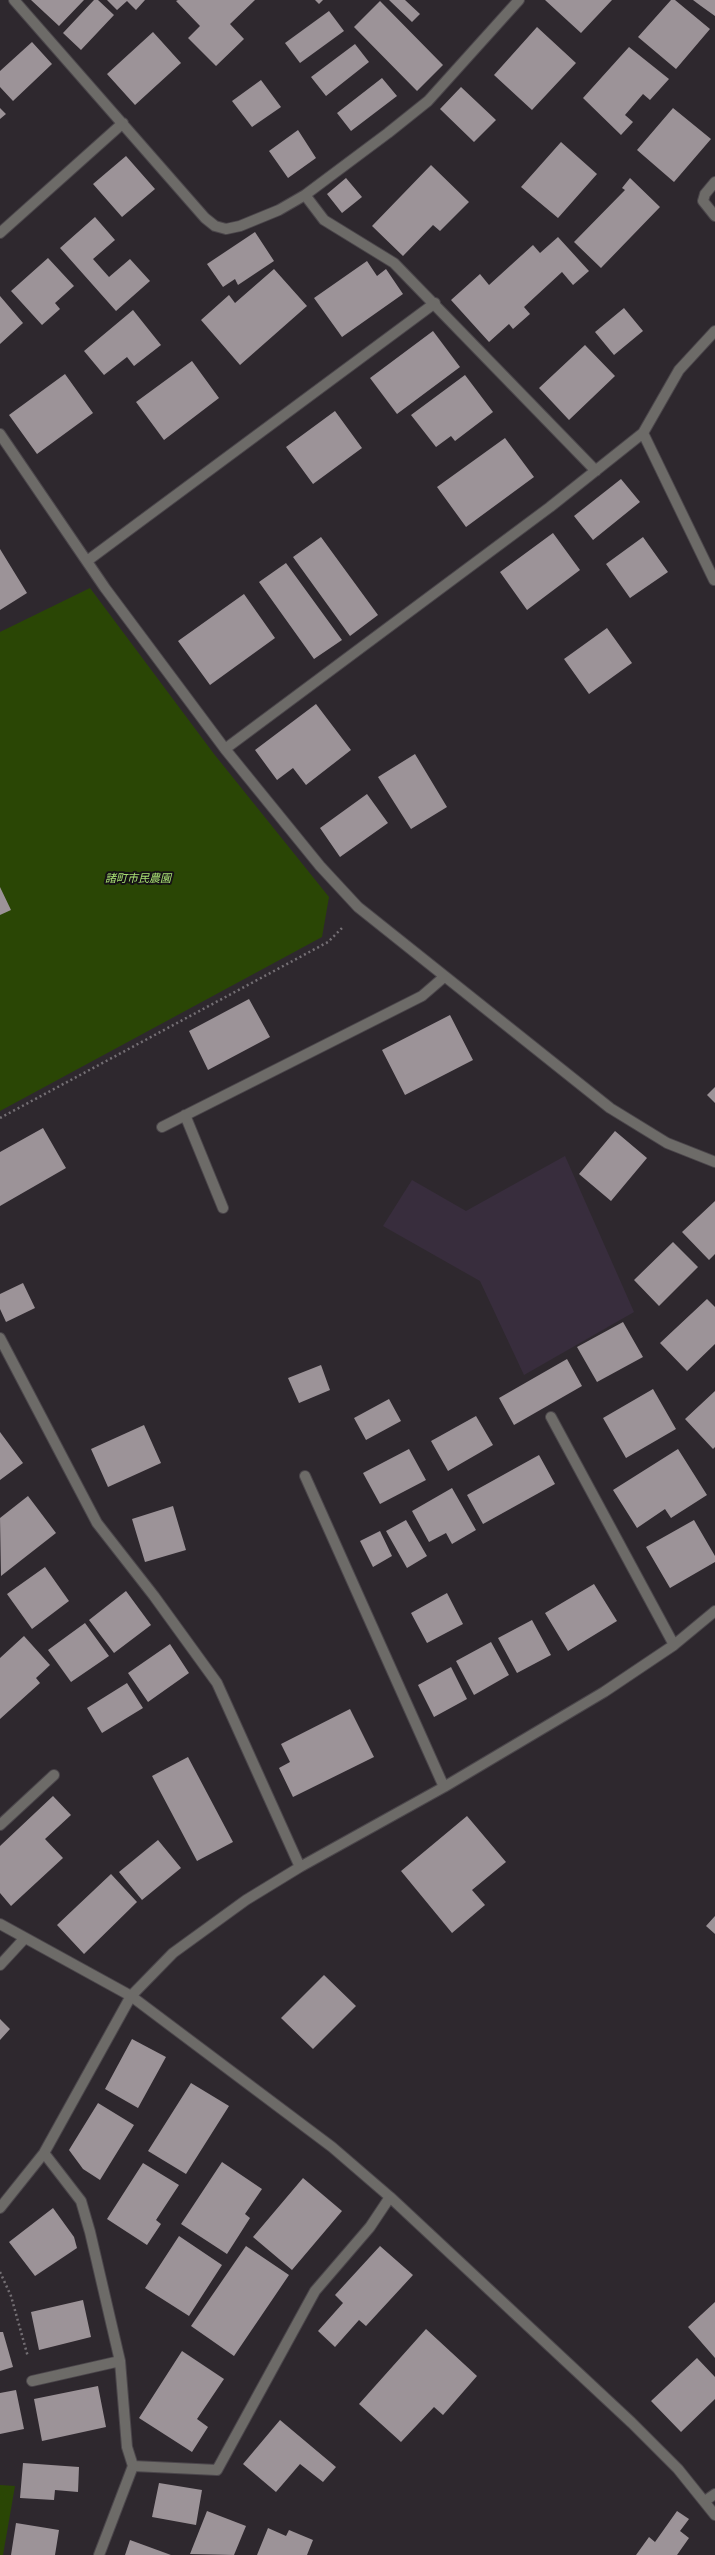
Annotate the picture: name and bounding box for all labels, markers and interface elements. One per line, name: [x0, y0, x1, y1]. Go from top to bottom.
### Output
park label: 諸町市民農園: [105, 872, 171, 886]

